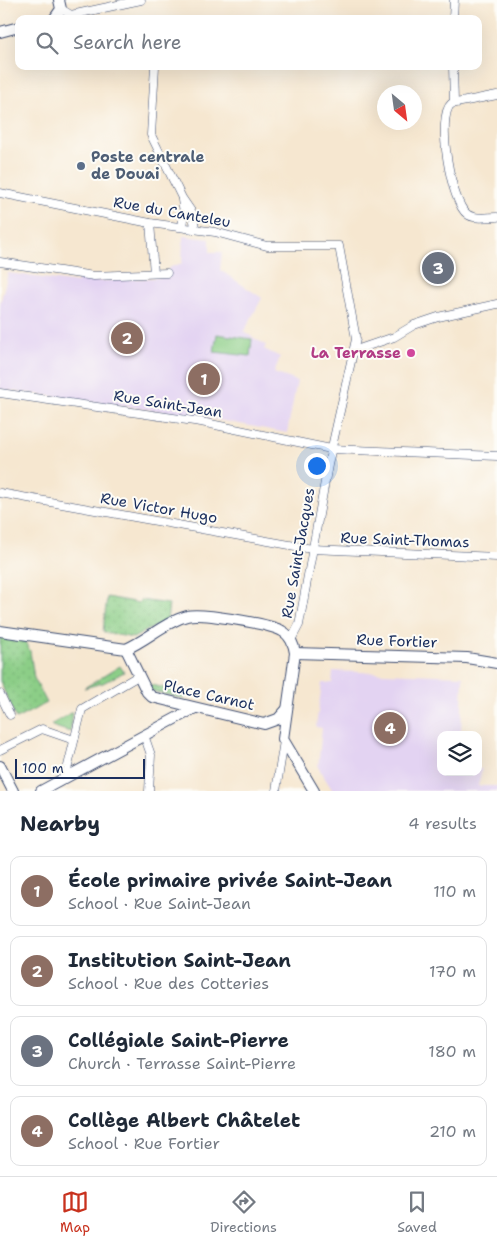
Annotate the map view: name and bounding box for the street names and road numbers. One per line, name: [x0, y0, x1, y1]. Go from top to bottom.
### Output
street label: Rue du Canteleu: [112, 192, 232, 232]
street label: Rue Saint-Jean: [112, 386, 224, 422]
street label: Rue Saint-Jacques: [277, 486, 319, 620]
street label: Rue Victor Hugo: [99, 488, 219, 528]
street label: Rue Saint-Thomas: [340, 528, 470, 552]
street label: Rue Fortier: [356, 630, 438, 652]
street label: Place Carnot: [162, 675, 256, 715]

